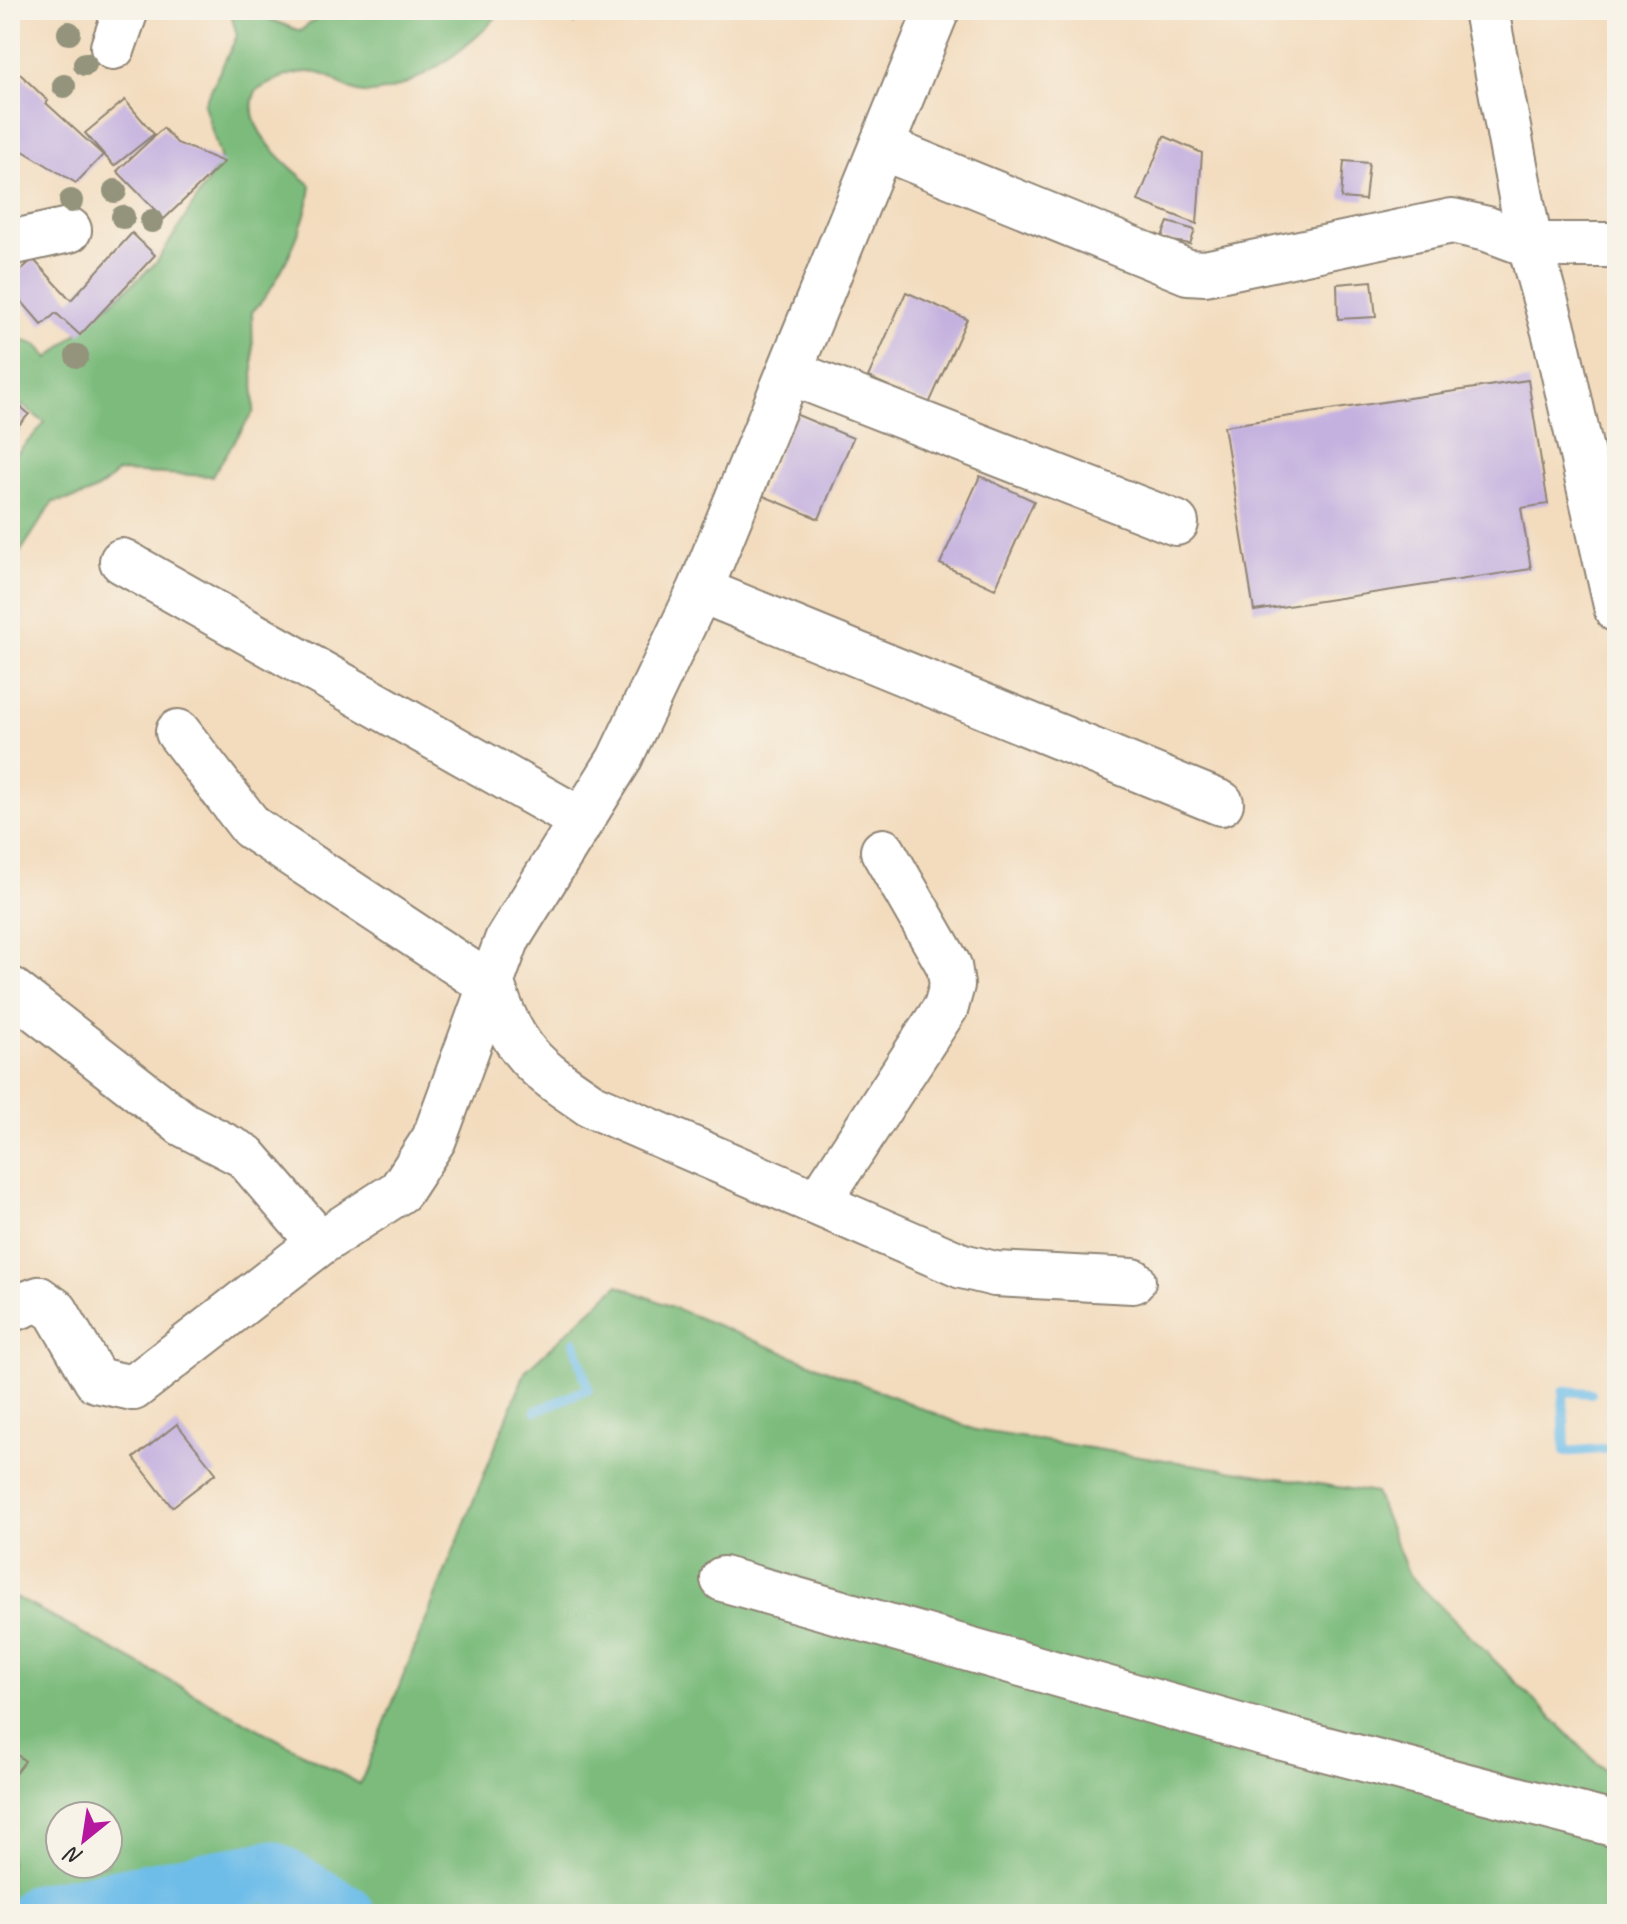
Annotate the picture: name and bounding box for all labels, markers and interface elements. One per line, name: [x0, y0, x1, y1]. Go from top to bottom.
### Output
north arrow: [44, 1800, 124, 1880]
text: N: [59, 1839, 87, 1872]

